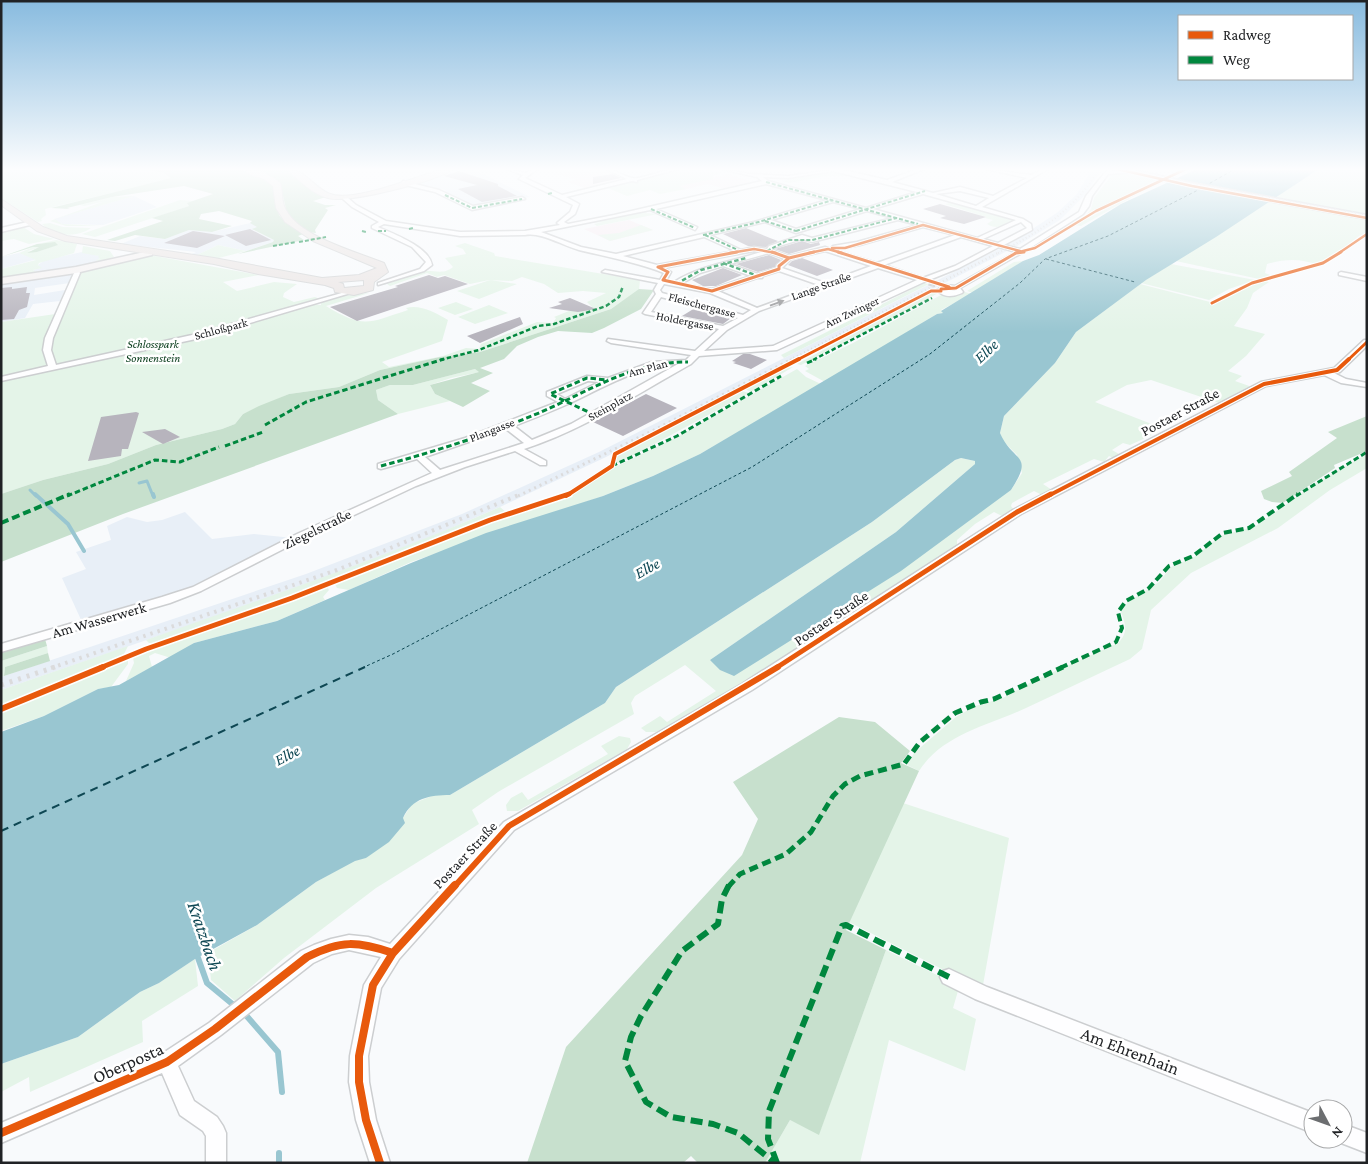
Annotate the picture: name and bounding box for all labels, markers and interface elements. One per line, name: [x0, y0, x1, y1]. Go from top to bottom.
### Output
legend: [1178, 15, 1353, 80]
text: Radweg: [1223, 27, 1271, 44]
text: Weg: [1223, 52, 1250, 69]
street label: Lange Straße: [789, 269, 853, 303]
street label: Fleischergasse: [667, 289, 737, 321]
street label: Am Zwinger: [823, 293, 882, 331]
one-way arrow: [769, 299, 784, 306]
street label: Holdergasse: [655, 309, 715, 333]
street label: Schloßpark: [193, 315, 249, 343]
water label: Elbe: [971, 336, 1001, 366]
park label: Schlosspark Sonnenstein: [126, 337, 180, 365]
street label: Am Plan: [627, 356, 670, 380]
street label: Postaer Straße: [1138, 385, 1222, 439]
street label: Steinplatz: [585, 388, 635, 424]
street label: Plangasse: [467, 415, 517, 445]
street label: Ziegelstraße: [280, 505, 354, 553]
water label: Elbe: [632, 554, 662, 582]
street label: Postaer Straße: [791, 587, 871, 649]
street label: Am Wasserwerk: [50, 599, 149, 641]
water label: Elbe: [272, 742, 302, 768]
street label: Postaer Straße: [430, 818, 500, 892]
water label: Kratzbach: [183, 899, 227, 973]
street label: Am Ehrenhain: [1078, 1023, 1182, 1079]
street label: Oberposta: [90, 1039, 166, 1087]
north arrow: [1303, 1099, 1353, 1149]
text: N: [1328, 1124, 1347, 1142]

